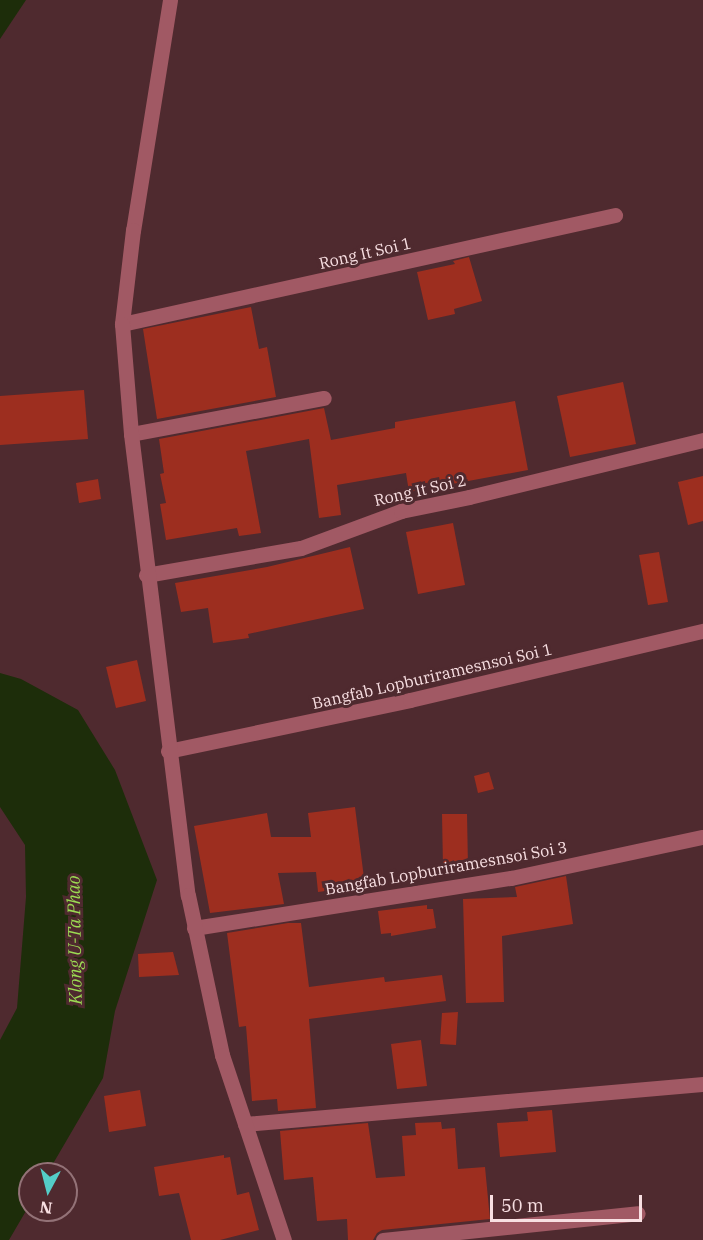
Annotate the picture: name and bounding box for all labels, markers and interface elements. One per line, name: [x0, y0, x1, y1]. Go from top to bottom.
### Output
street label: Rong It Soi 1: [317, 233, 413, 273]
street label: Rong It Soi 2: [372, 470, 468, 510]
street label: Bangfab Lopburiramesnsoi Soi 1: [310, 639, 554, 713]
street label: Bangfab Lopburiramesnsoi Soi 3: [323, 837, 569, 899]
water label: Klong U-Ta Phao: [63, 875, 87, 1005]
north arrow: [18, 1162, 78, 1222]
scale bar: [493, 1183, 644, 1221]
text: 50 m: [501, 1194, 544, 1217]
text: N: [39, 1197, 54, 1219]

